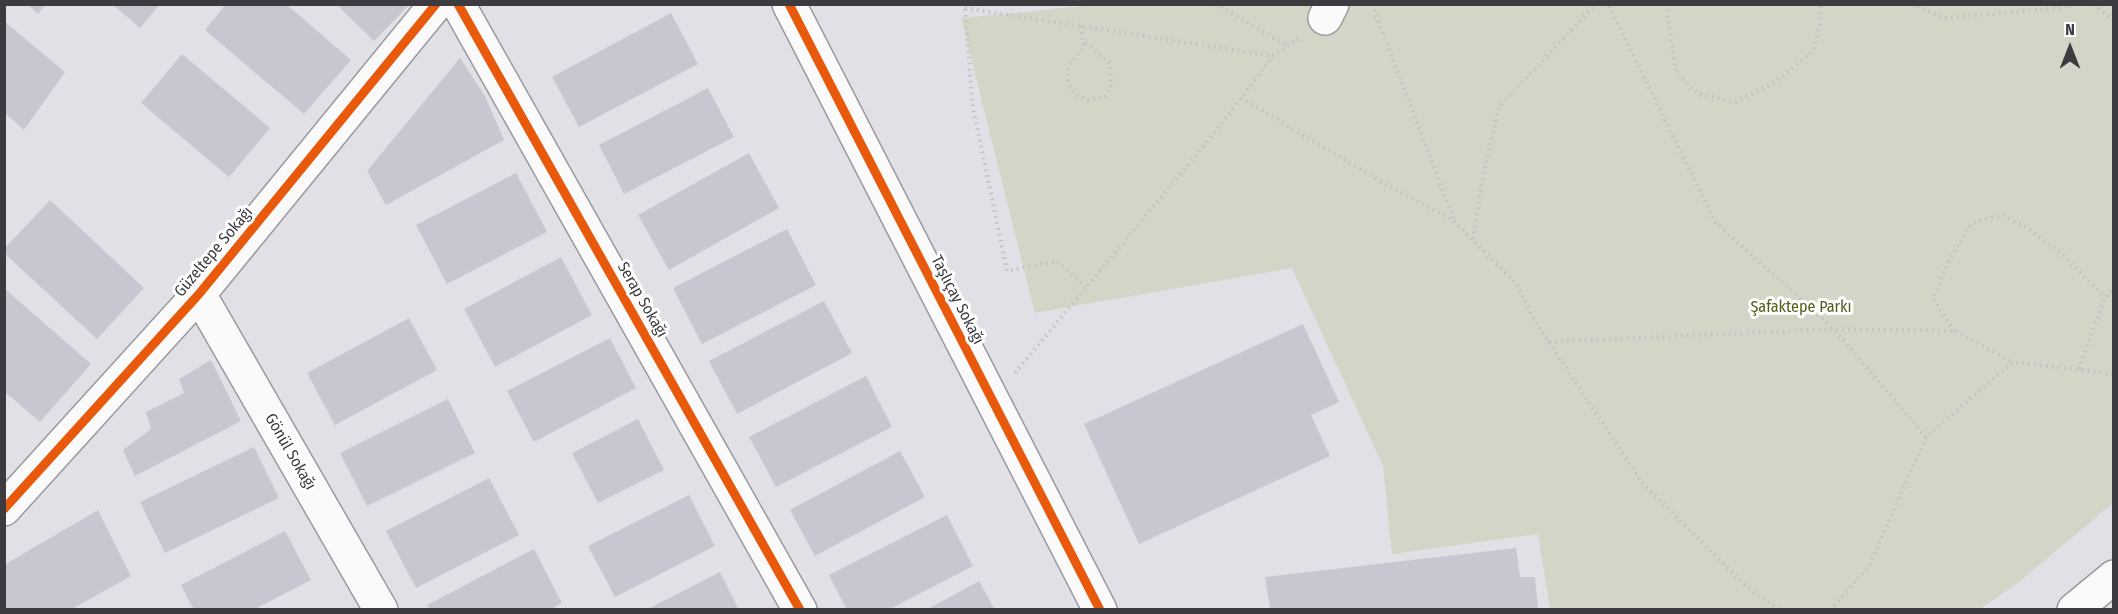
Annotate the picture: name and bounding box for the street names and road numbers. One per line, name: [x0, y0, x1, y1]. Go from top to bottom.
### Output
street label: Güzeltepe Sokağı: [171, 203, 257, 301]
street label: Taşlıçay Sokağı: [926, 252, 988, 348]
street label: Serap Sokağı: [613, 259, 671, 341]
street label: Gönül Sokağı: [260, 410, 320, 494]

